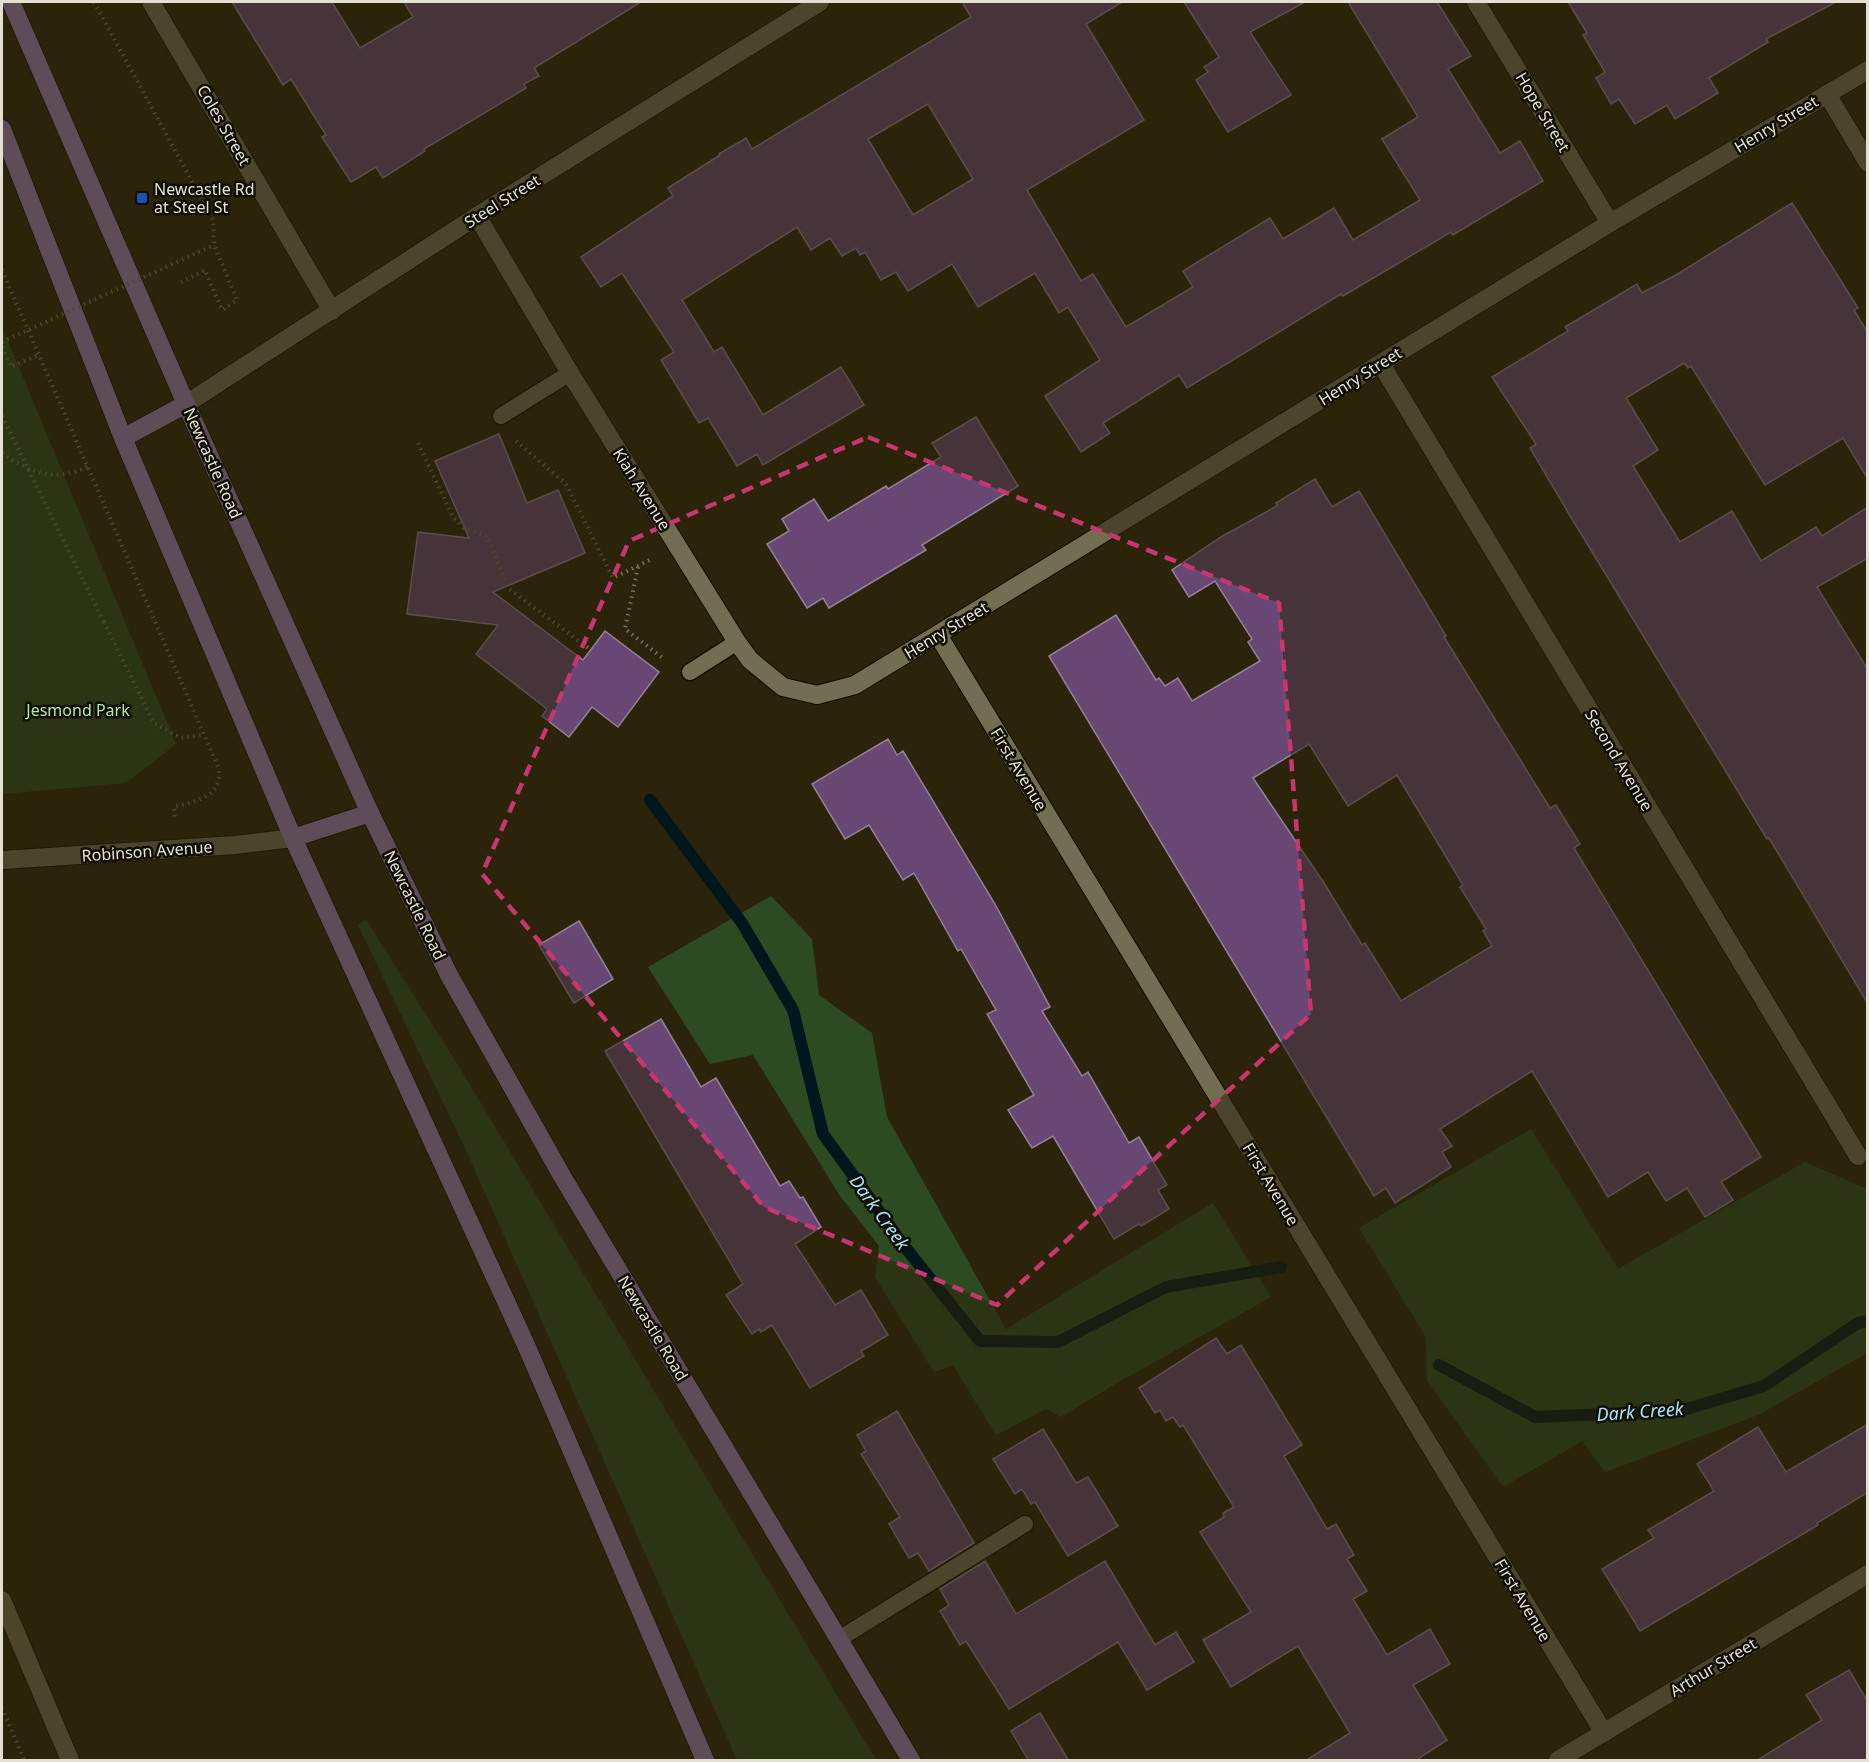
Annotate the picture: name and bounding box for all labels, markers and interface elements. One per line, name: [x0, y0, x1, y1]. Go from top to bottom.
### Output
street label: Hope Street: [1511, 68, 1576, 156]
street label: Coles Street: [192, 81, 256, 169]
street label: Henry Street: [1730, 90, 1822, 158]
street label: Steel Street: [460, 169, 544, 233]
place label: Newcastle Rd at Steel St: [154, 178, 255, 218]
marker: Newcastle Rd at Steel St: [135, 191, 149, 205]
street label: Henry Street: [1314, 342, 1406, 410]
street label: Newcastle Road: [179, 404, 247, 522]
street label: Kiah Avenue: [608, 444, 676, 534]
street label: Henry Street: [900, 596, 992, 664]
park label: Jesmond Park: [24, 699, 130, 721]
street label: Second Avenue: [1580, 705, 1658, 815]
street label: First Avenue: [986, 724, 1052, 814]
street label: Robinson Avenue: [81, 835, 213, 867]
street label: Newcastle Road: [379, 847, 451, 963]
street label: First Avenue: [1238, 1139, 1304, 1229]
water label: Dark Creek: [845, 1170, 916, 1255]
street label: Newcastle Road: [613, 1271, 693, 1385]
water label: Dark Creek: [1596, 1396, 1685, 1426]
street label: First Avenue: [1490, 1555, 1556, 1645]
street label: Arthur Street: [1665, 1632, 1761, 1702]

